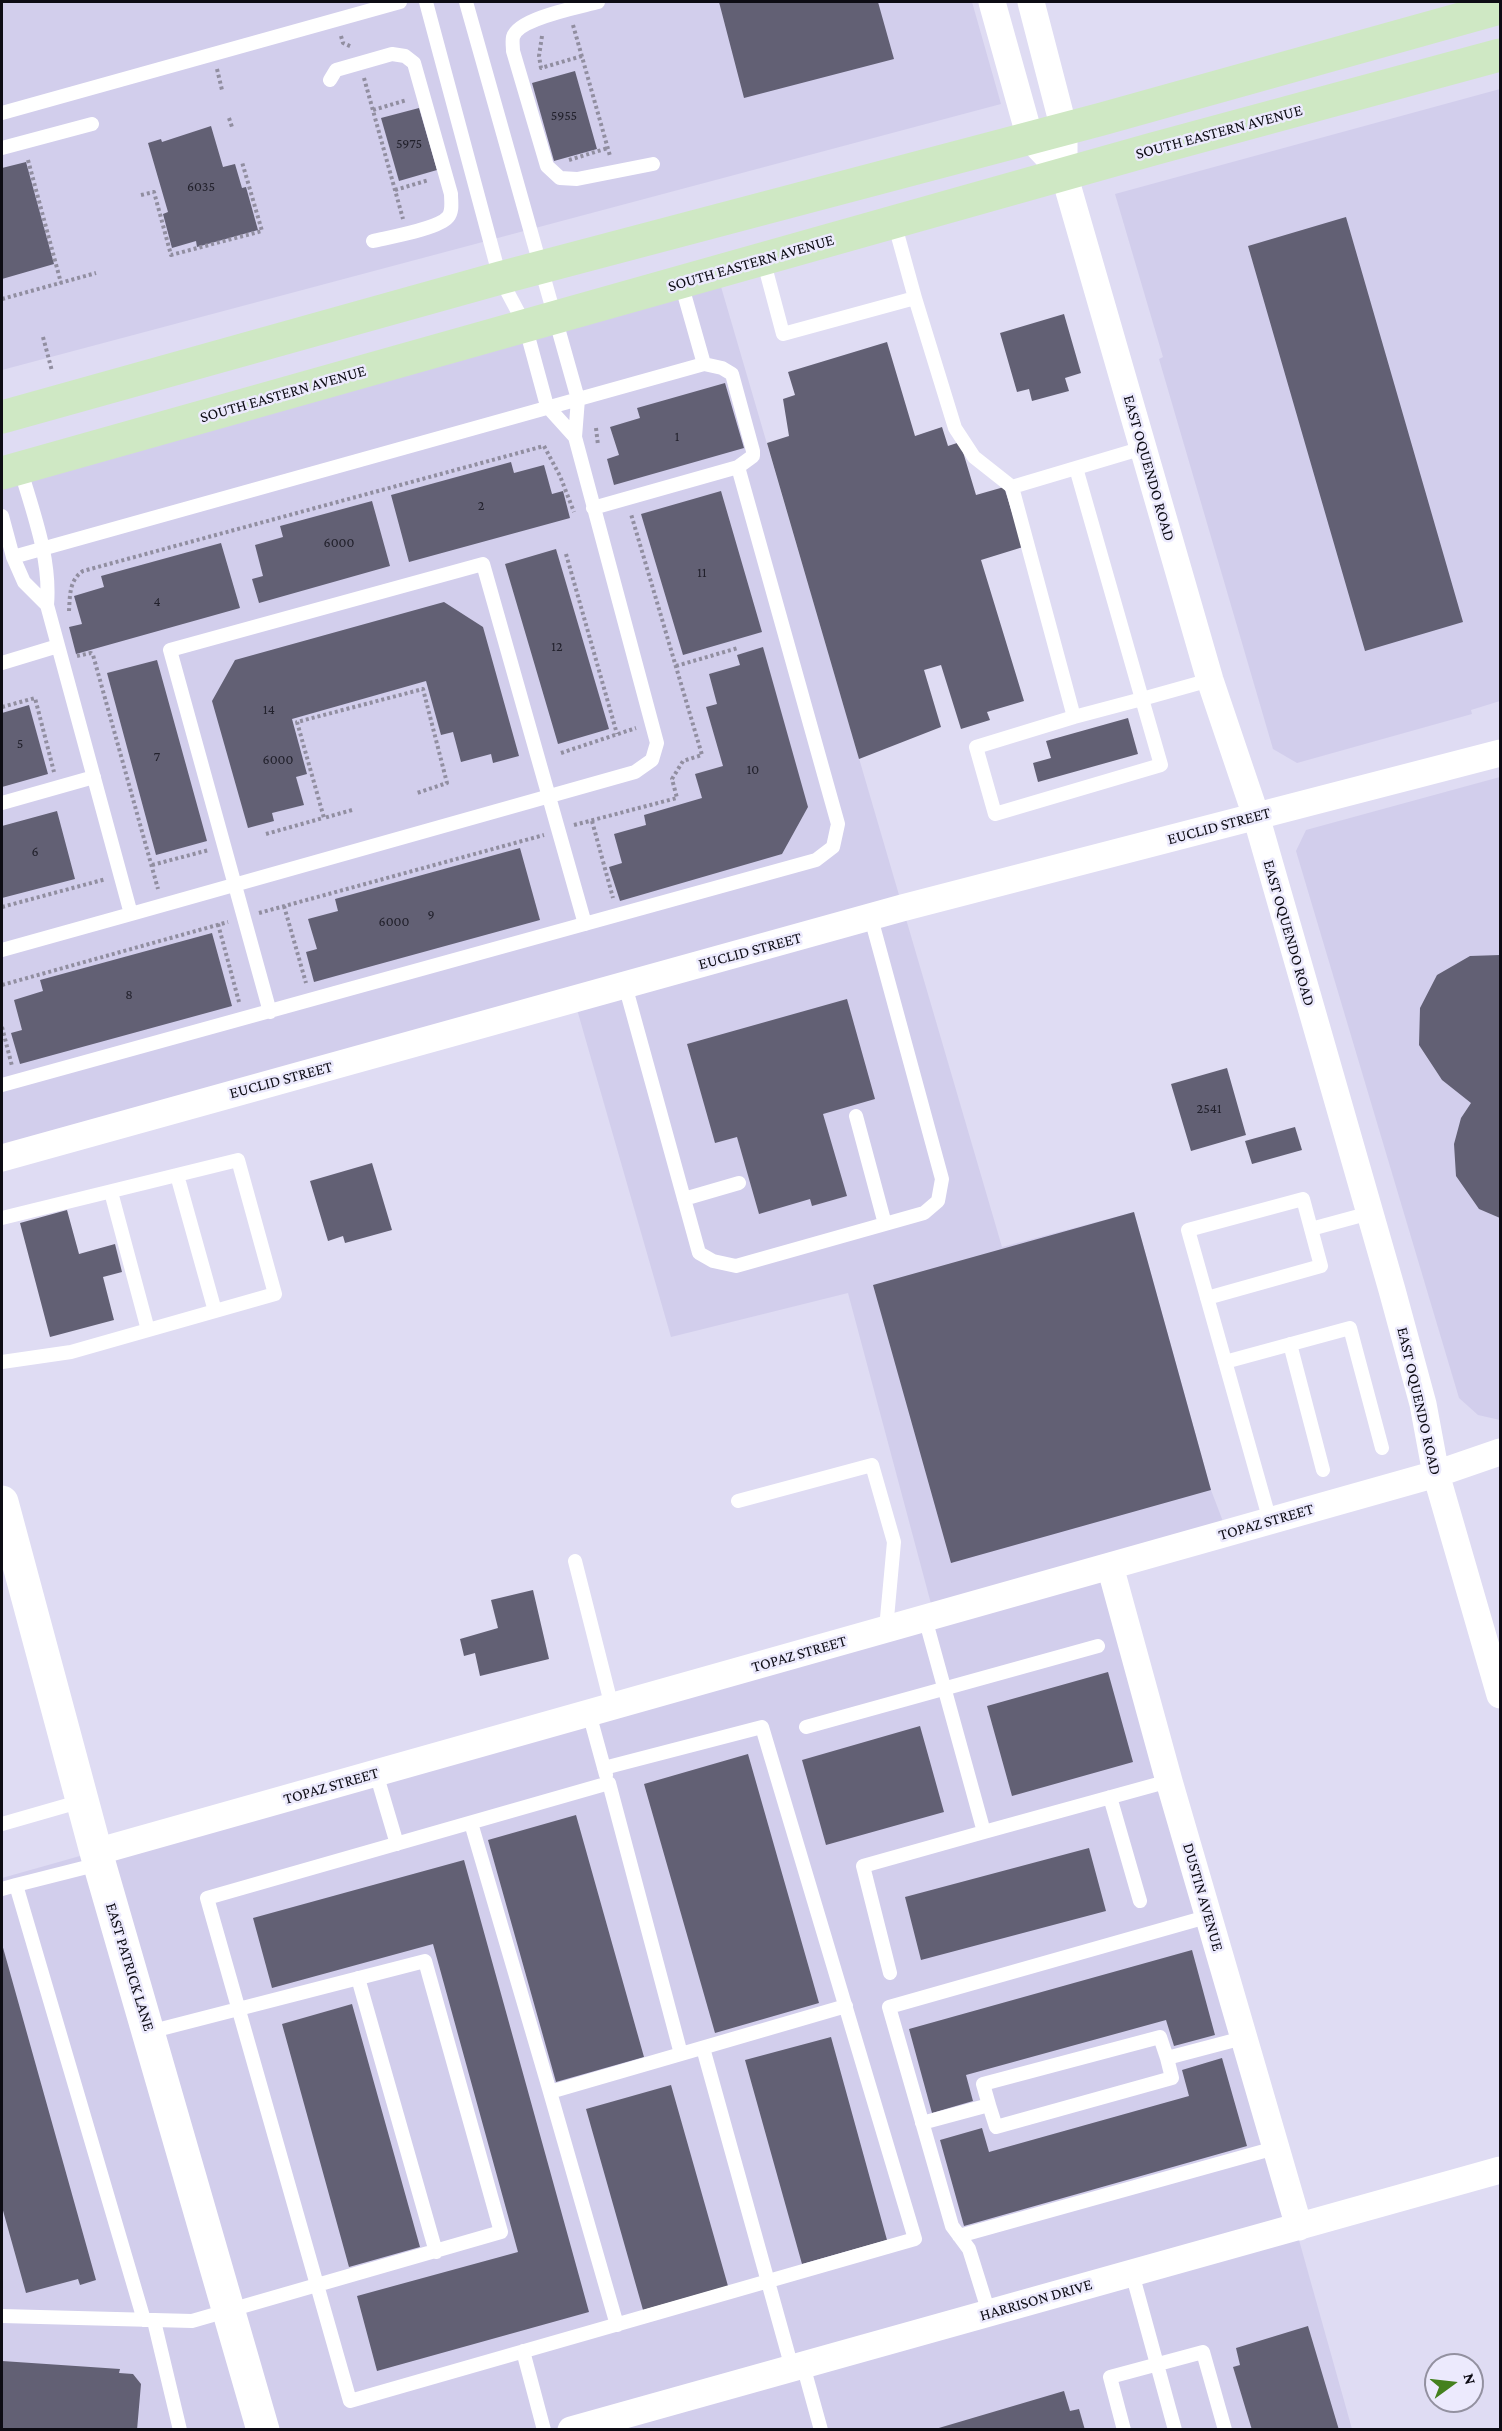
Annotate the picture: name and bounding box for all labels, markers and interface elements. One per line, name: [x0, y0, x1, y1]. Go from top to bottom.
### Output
street label: SOUTH EASTERN AVENUE: [1133, 100, 1305, 164]
house number: 5955: [551, 108, 577, 124]
house number: 5975: [396, 136, 422, 152]
house number: 6035: [187, 179, 215, 195]
street label: SOUTH EASTERN AVENUE: [666, 230, 836, 296]
street label: SOUTH EASTERN AVENUE: [198, 361, 368, 427]
street label: EAST OQUENDO ROAD: [1119, 393, 1179, 543]
house number: 1: [675, 429, 679, 445]
house number: 2: [478, 498, 484, 514]
house number: 6000: [324, 535, 354, 551]
house number: 11: [697, 565, 707, 581]
house number: 4: [153, 594, 161, 610]
house number: 12: [551, 639, 563, 655]
house number: 14: [263, 702, 275, 718]
house number: 5: [17, 736, 23, 752]
house number: 7: [154, 749, 160, 765]
house number: 6000: [263, 752, 293, 768]
house number: 10: [747, 762, 759, 778]
street label: EUCLID STREET: [1165, 803, 1273, 849]
house number: 6: [31, 844, 39, 860]
street label: EAST OQUENDO ROAD: [1259, 858, 1319, 1008]
house number: 9: [427, 907, 435, 923]
house number: 6000: [379, 914, 409, 930]
street label: EUCLID STREET: [696, 928, 804, 974]
house number: 8: [125, 987, 133, 1003]
street label: EUCLID STREET: [227, 1057, 335, 1103]
house number: 2541: [1196, 1101, 1222, 1117]
street label: EAST OQUENDO ROAD: [1393, 1325, 1445, 1477]
street label: TOPAZ STREET: [1216, 1499, 1316, 1545]
street label: TOPAZ STREET: [749, 1631, 849, 1677]
street label: TOPAZ STREET: [281, 1763, 381, 1809]
street label: DUSTIN AVENUE: [1178, 1841, 1228, 1953]
street label: EAST PATRICK LANE: [101, 1901, 159, 2033]
street label: HARRISON DRIVE: [978, 2275, 1094, 2325]
north arrow: [1424, 2353, 1484, 2413]
text: N: [1460, 2371, 1480, 2386]

